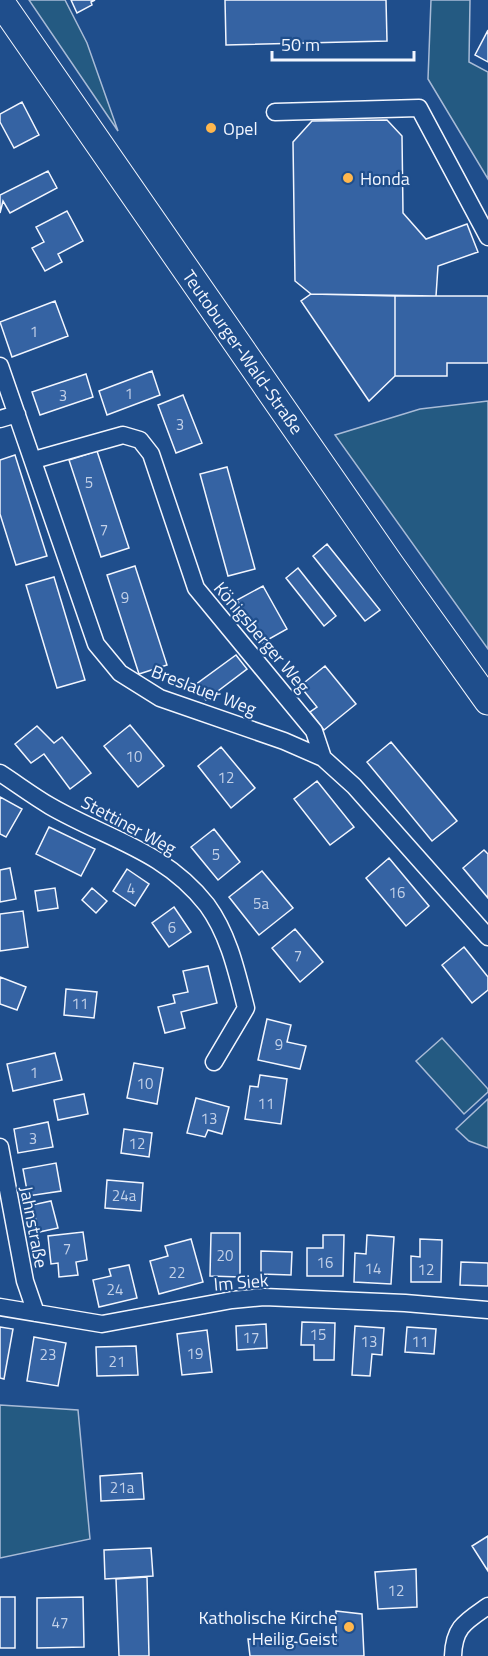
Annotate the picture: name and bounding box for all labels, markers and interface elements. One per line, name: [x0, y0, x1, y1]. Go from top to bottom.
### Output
scale bar: [272, 24, 414, 62]
text: 50 m: [281, 31, 320, 58]
place label: Opel: [223, 115, 258, 142]
marker: Opel: [204, 121, 218, 135]
place label: Honda: [360, 165, 410, 192]
marker: Honda: [341, 171, 355, 185]
street label: Teutoburger-Wald-Straße: [176, 264, 310, 440]
house number: 1: [30, 320, 38, 343]
house number: 1: [125, 382, 133, 405]
house number: 3: [59, 384, 67, 407]
house number: 3: [176, 413, 184, 436]
house number: 5: [85, 471, 93, 494]
house number: 7: [100, 518, 108, 541]
street label: Königsberger Weg: [207, 576, 317, 698]
house number: 9: [121, 586, 129, 609]
street label: Breslauer Weg: [148, 658, 260, 722]
house number: 10: [126, 745, 142, 768]
house number: 12: [218, 766, 234, 789]
street label: Stettiner Weg: [77, 789, 181, 861]
house number: 5: [212, 843, 220, 866]
house number: 4: [127, 877, 135, 900]
house number: 16: [389, 881, 405, 904]
house number: 5a: [253, 892, 269, 915]
house number: 6: [168, 916, 176, 939]
house number: 7: [294, 944, 302, 967]
house number: 11: [72, 992, 88, 1015]
house number: 9: [275, 1033, 283, 1056]
house number: 1: [30, 1061, 38, 1084]
house number: 10: [137, 1072, 153, 1095]
house number: 11: [258, 1092, 274, 1115]
house number: 13: [201, 1107, 217, 1130]
house number: 3: [29, 1127, 37, 1150]
house number: 12: [129, 1132, 145, 1155]
street label: Jahnstraße: [13, 1184, 55, 1270]
house number: 24a: [112, 1184, 137, 1207]
house number: 7: [63, 1237, 71, 1260]
house number: 20: [217, 1244, 233, 1267]
house number: 16: [317, 1251, 333, 1274]
house number: 14: [365, 1257, 381, 1280]
house number: 12: [418, 1258, 434, 1281]
house number: 22: [169, 1261, 185, 1284]
street label: Im Siek: [212, 1266, 270, 1298]
house number: 24: [107, 1278, 123, 1301]
house number: 15: [310, 1323, 326, 1346]
house number: 17: [243, 1326, 259, 1349]
house number: 13: [361, 1330, 377, 1353]
house number: 11: [412, 1330, 428, 1353]
house number: 19: [187, 1342, 203, 1365]
house number: 23: [40, 1343, 56, 1366]
house number: 21: [109, 1350, 125, 1373]
house number: 21a: [110, 1476, 135, 1499]
house number: 12: [388, 1579, 404, 1602]
place label: Katholische Kirche Heilig Geist: [198, 1604, 338, 1652]
house number: 47: [52, 1611, 68, 1634]
marker: Katholische Kirche Heilig Geist: [342, 1620, 356, 1634]

